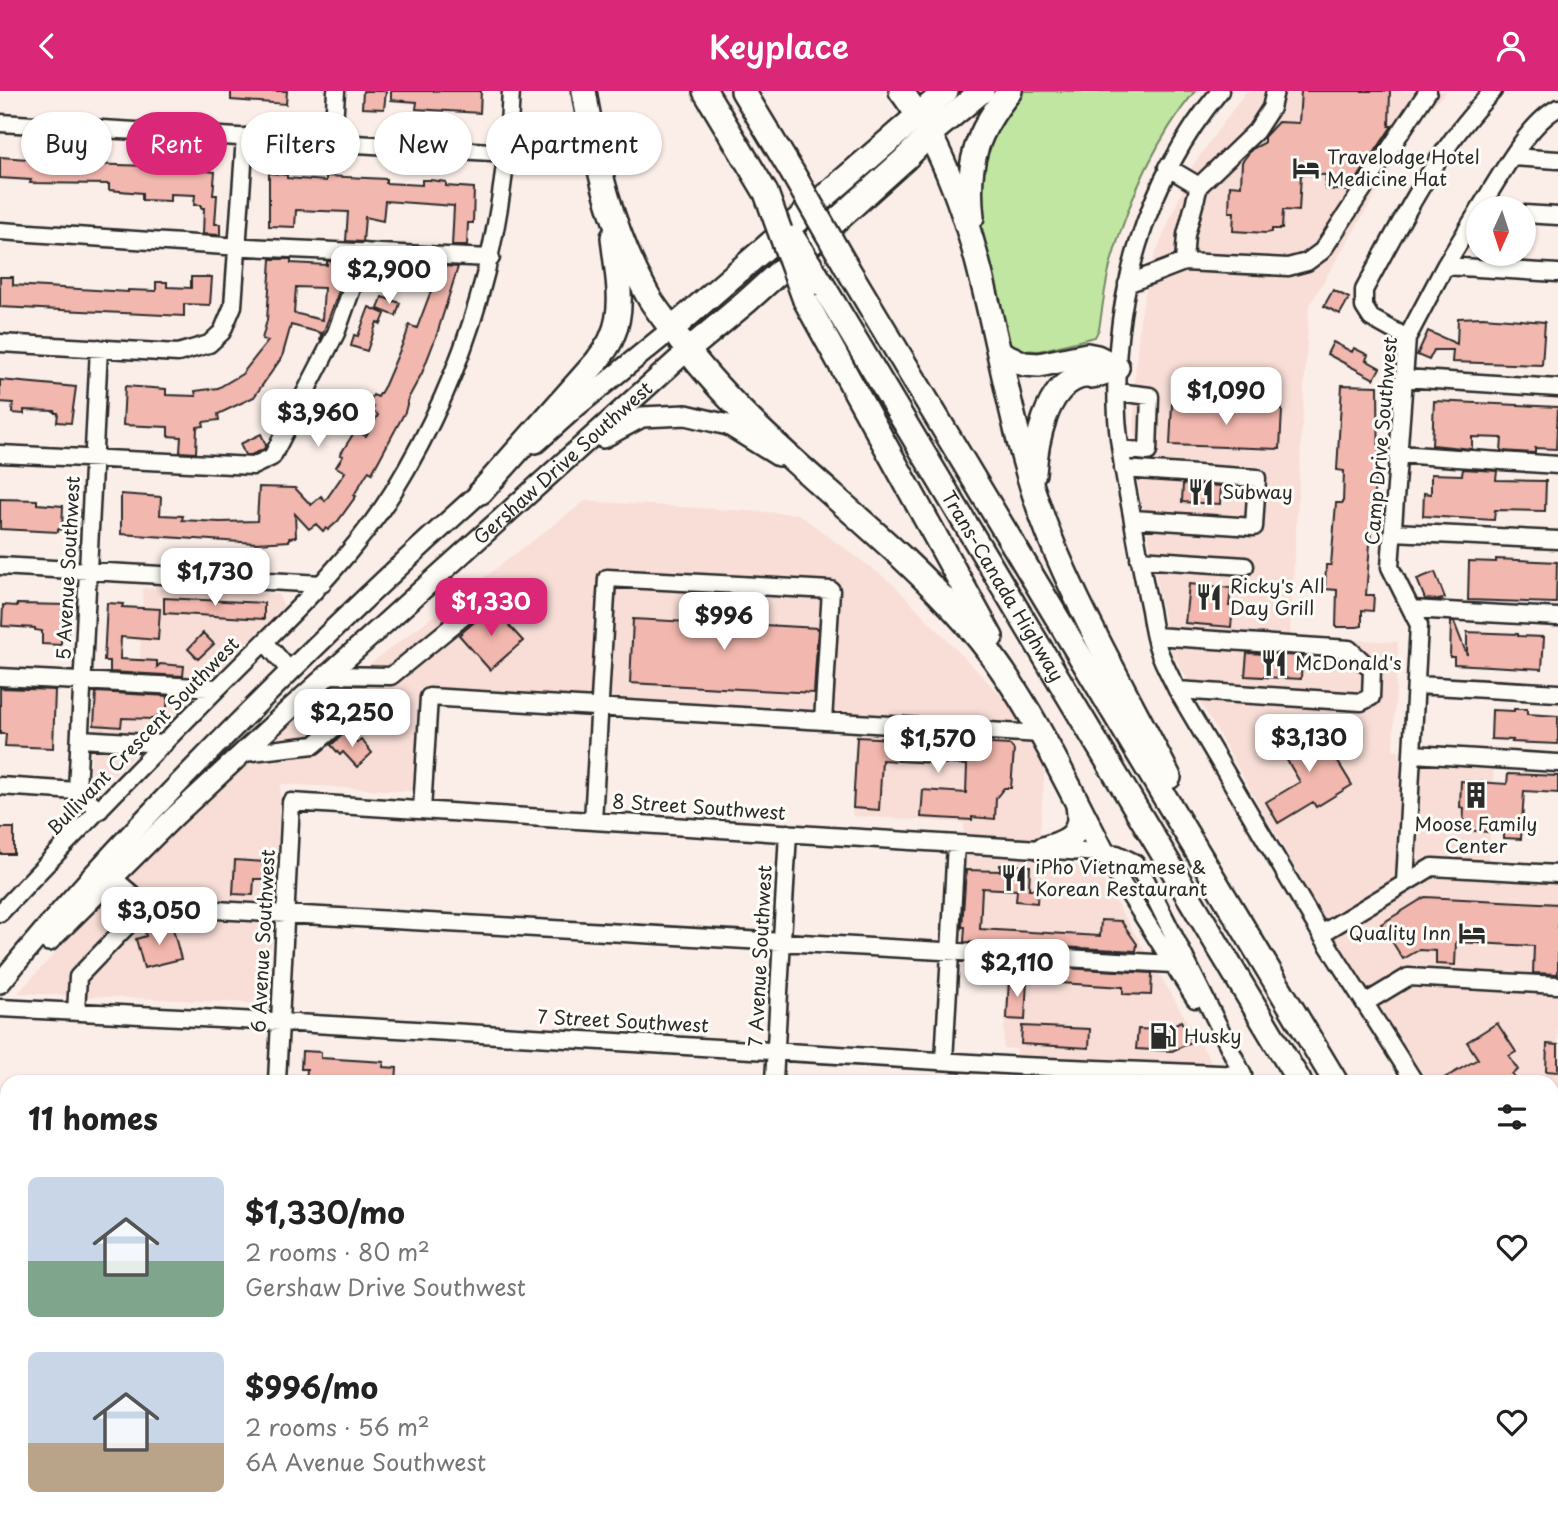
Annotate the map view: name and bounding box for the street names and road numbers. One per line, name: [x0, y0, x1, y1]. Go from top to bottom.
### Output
street label: Camp Drive Southwest: [1357, 335, 1403, 546]
street label: Gershaw Drive Southwest: [467, 374, 658, 550]
street label: 5 Avenue Southwest: [48, 475, 86, 661]
street label: Trans-Canada Highway: [936, 485, 1072, 686]
street label: Bullivant Crescent Southwest: [40, 629, 245, 841]
street label: 8 Street Southwest: [611, 786, 787, 826]
street label: 6 Avenue Southwest: [243, 848, 281, 1033]
street label: 7 Avenue Southwest: [740, 864, 778, 1048]
street label: 7 Street Southwest: [537, 1002, 710, 1038]

